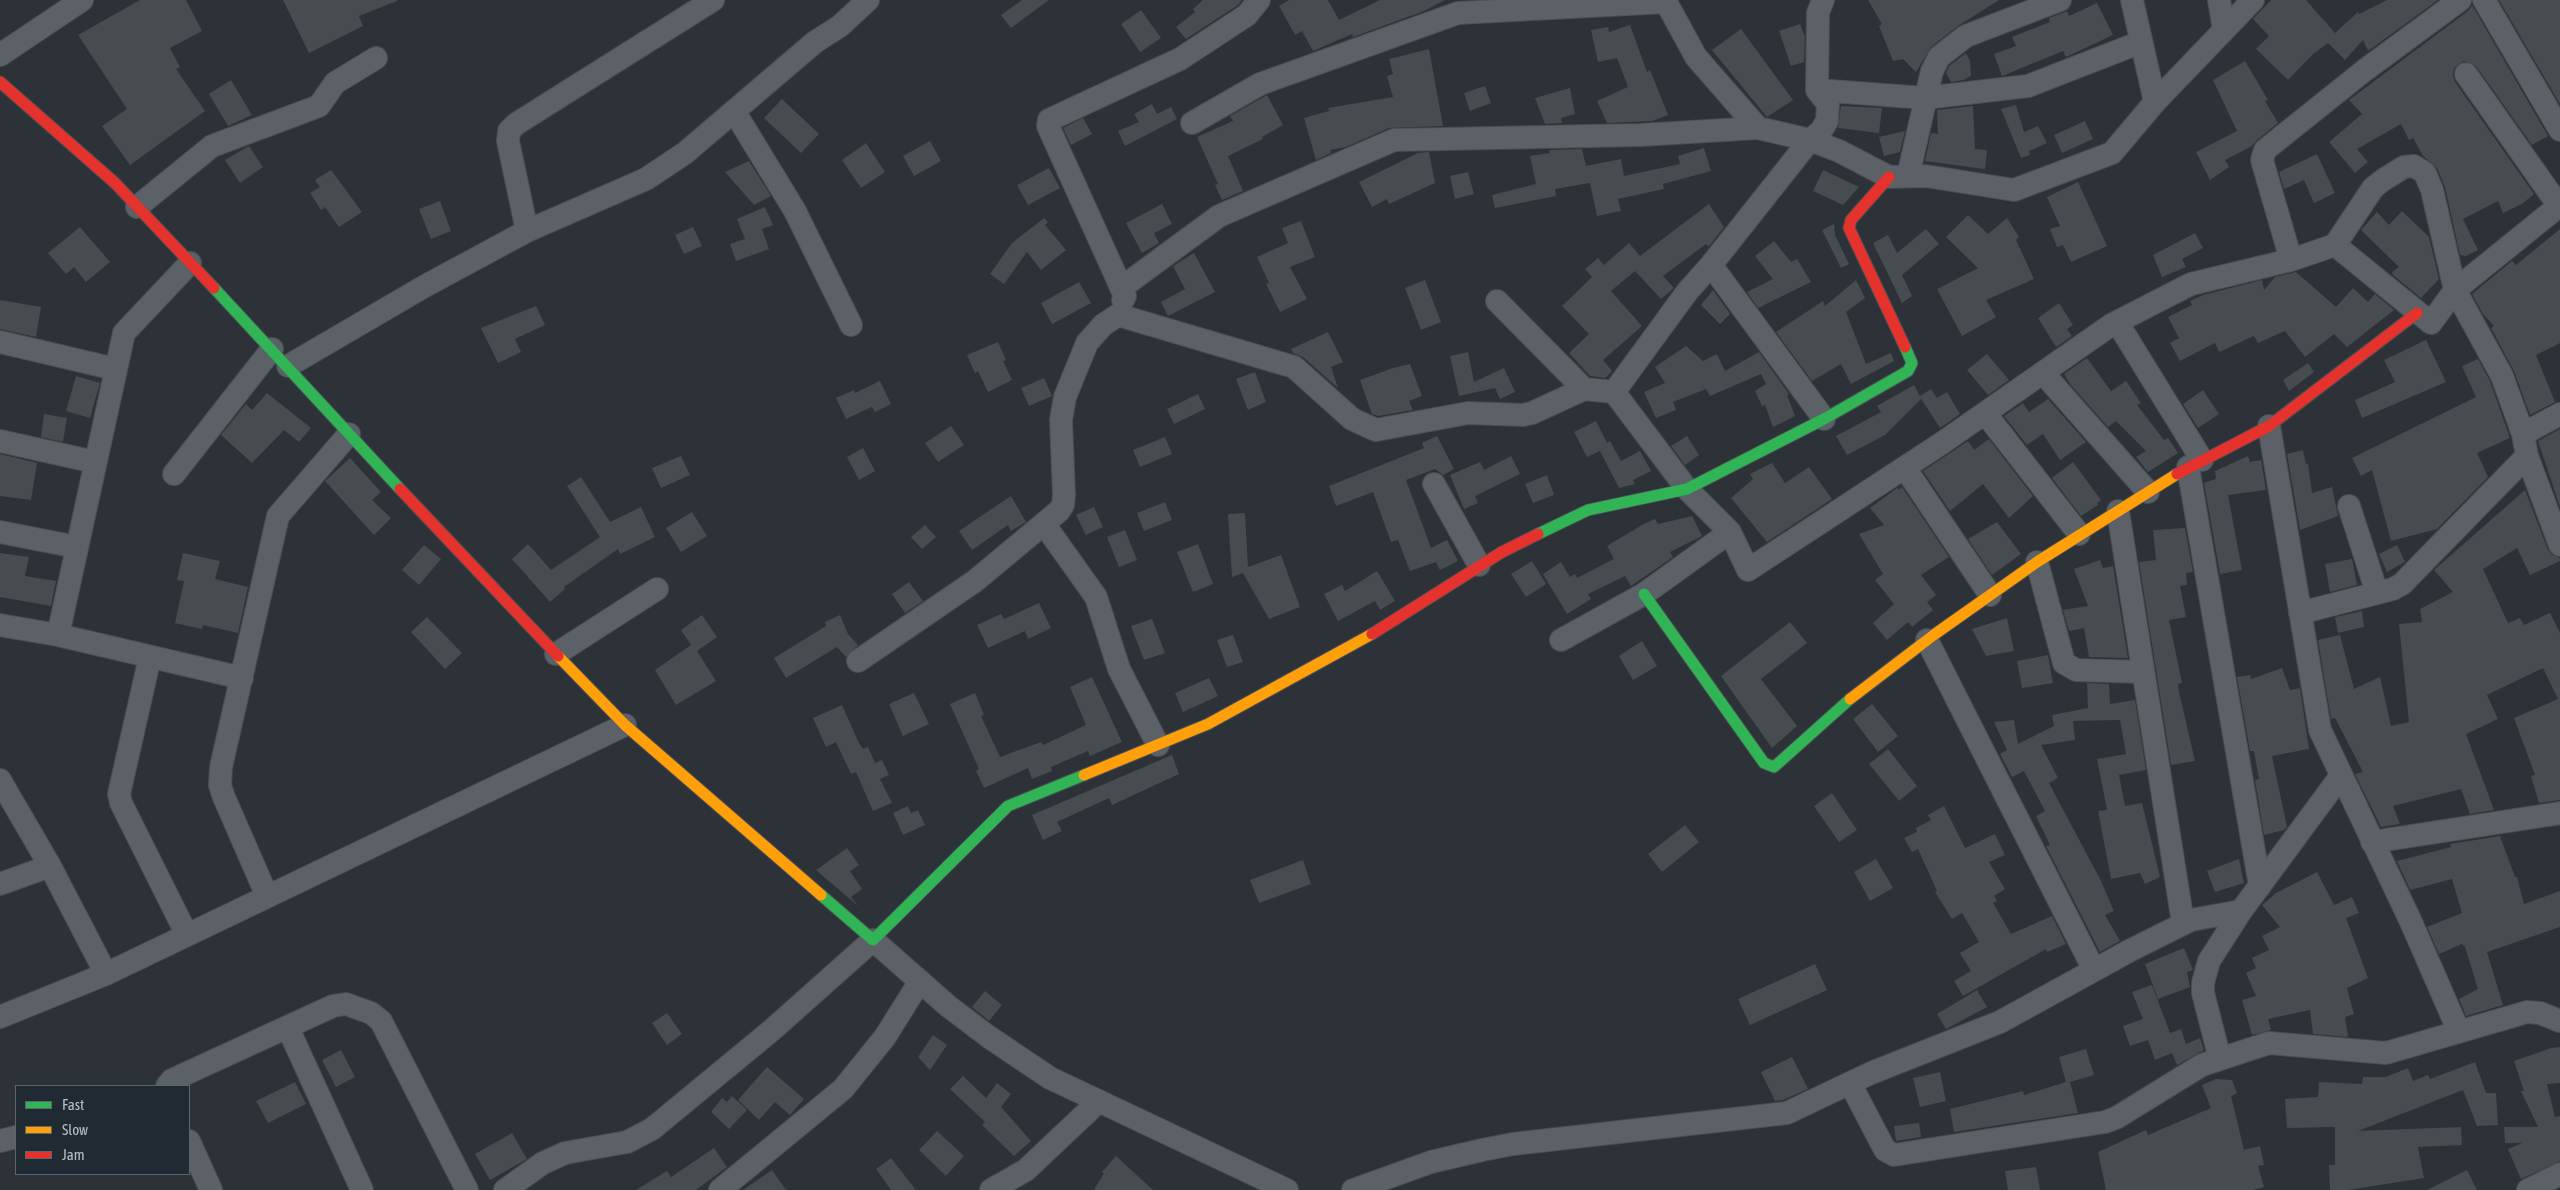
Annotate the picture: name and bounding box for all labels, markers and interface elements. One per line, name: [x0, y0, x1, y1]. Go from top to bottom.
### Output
legend: [15, 1085, 190, 1175]
text: Fast: [62, 1096, 84, 1113]
text: Slow: [62, 1121, 88, 1138]
text: Jam: [62, 1146, 85, 1163]

